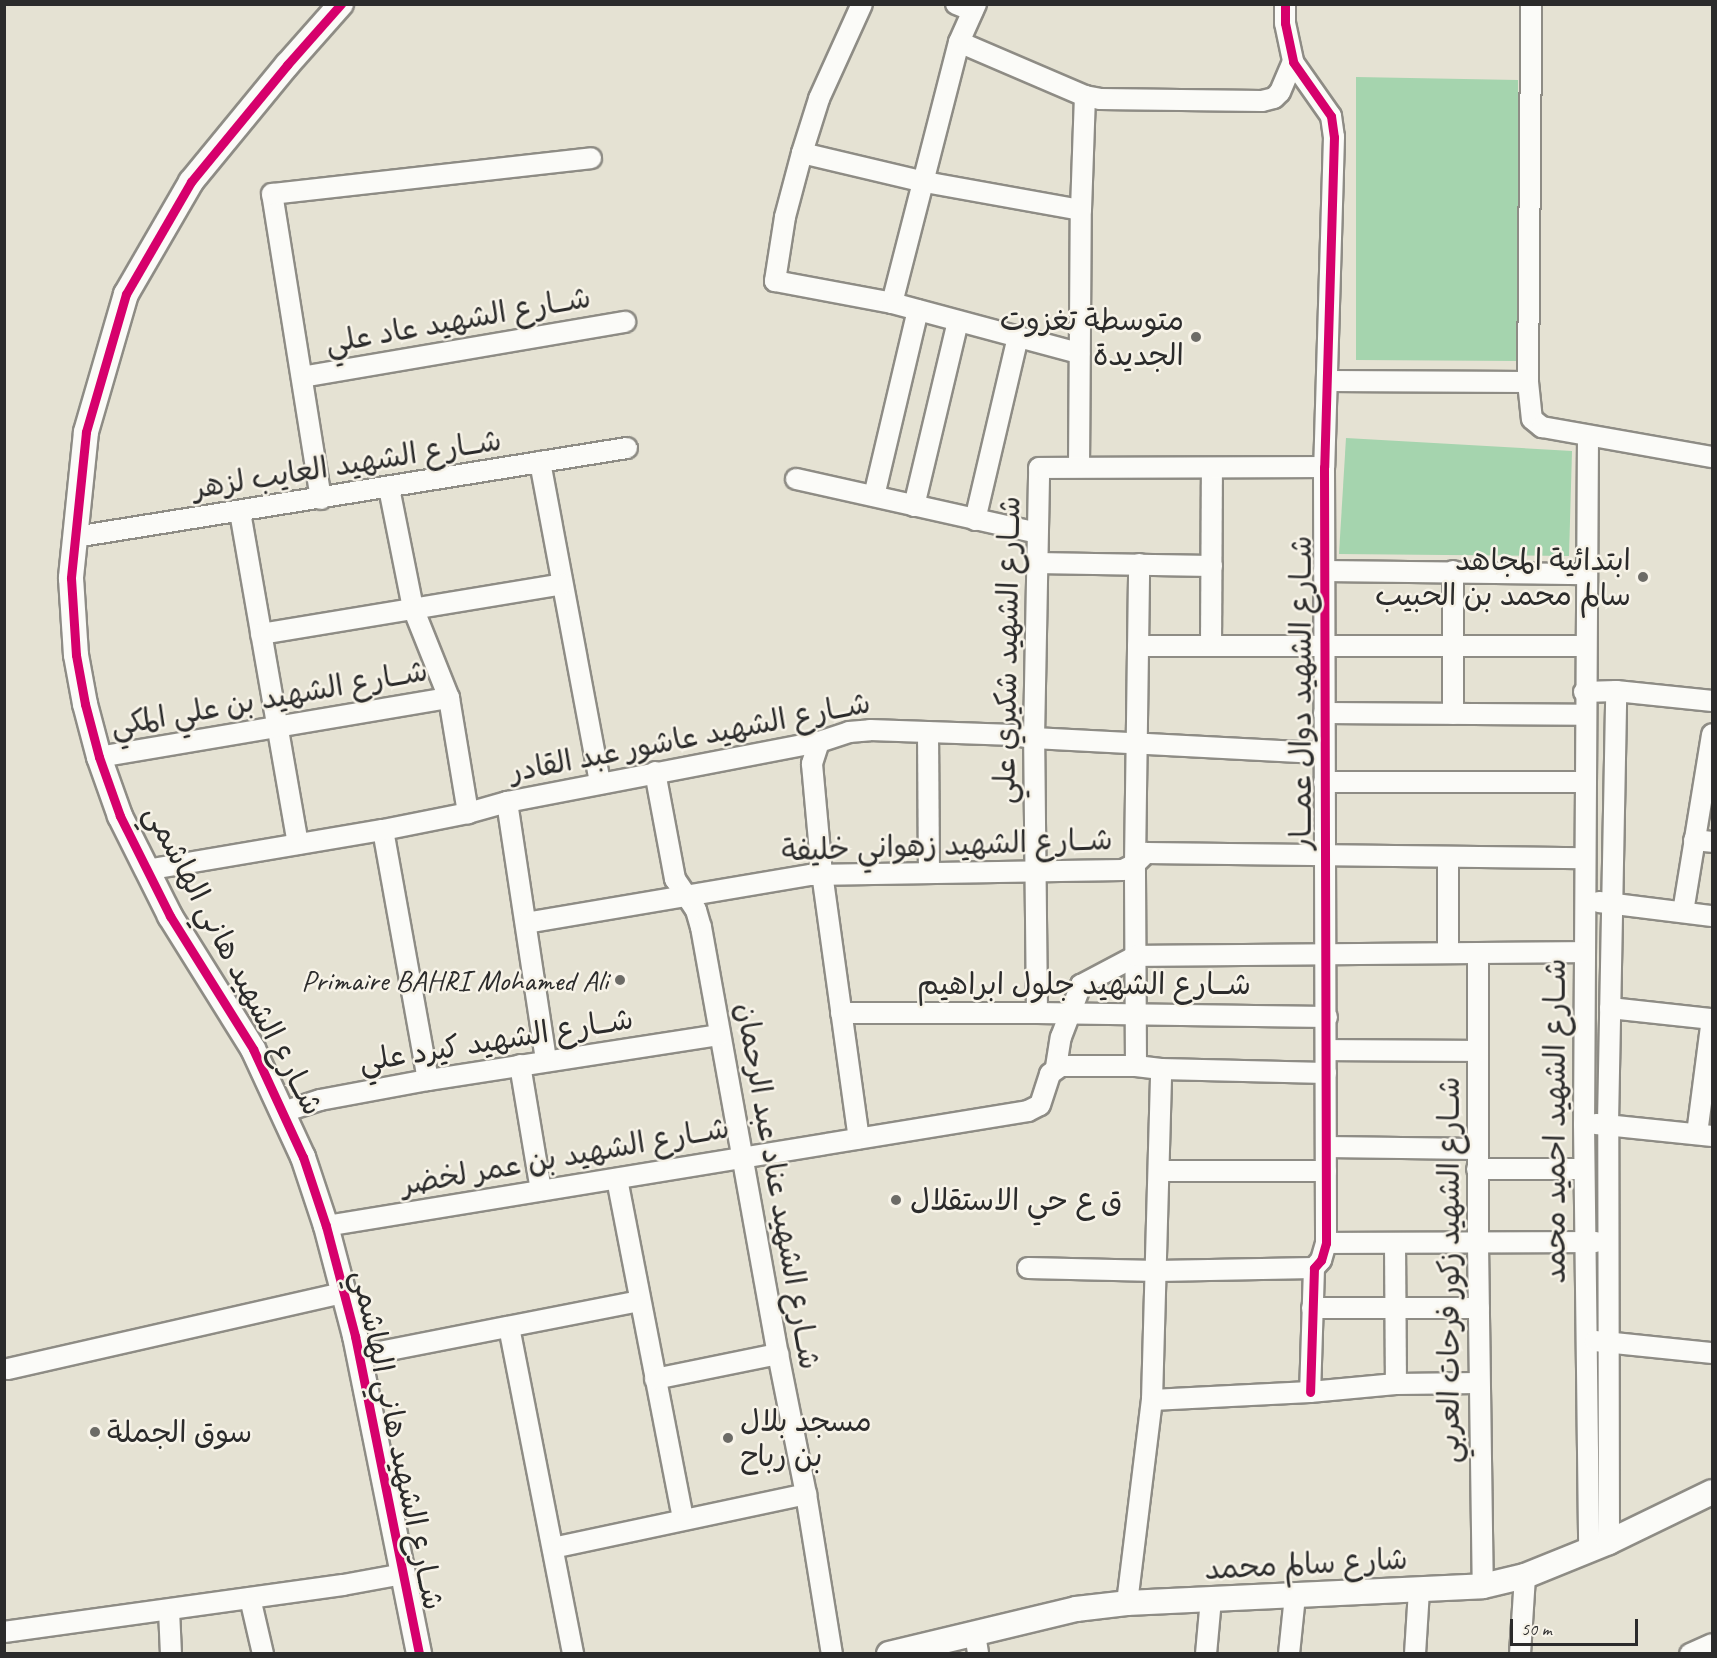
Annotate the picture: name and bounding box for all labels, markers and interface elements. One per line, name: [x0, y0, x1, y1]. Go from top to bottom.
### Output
street label: شــارع الشهيد عاد علي: [323, 279, 593, 361]
place label: متوسطة تغزوت الجديدة: [1000, 302, 1184, 372]
marker: متوسطة تغزوت الجديدة: [1189, 330, 1203, 344]
street label: شــارع الشهيد العايب لزهر: [190, 422, 504, 506]
street label: شــارع الشهيد شكيري علي: [986, 496, 1028, 804]
street label: شــارع الشهيد دوال عمـــار: [1283, 536, 1319, 850]
place label: ابتدائية المجاهد سالم محمد بن الحبيب: [1375, 542, 1631, 612]
marker: ابتدائية المجاهد سالم محمد بن الحبيب: [1636, 570, 1650, 584]
street label: شــارع الشهيد بن علي المكي: [108, 652, 430, 744]
street label: شــارع الشهيد عاشور عبد القادر: [507, 684, 873, 790]
street label: شــارع الشهيد هاني الهاشمي: [137, 799, 331, 1121]
street label: شــارع الشهيد زهواني خليفة: [781, 821, 1113, 869]
street label: شــارع الشهيد احميد محمد: [1537, 958, 1573, 1284]
place label: Primaire BAHRI Mohamed Ali: [301, 962, 608, 998]
street label: شــارع الشهيد جلول ابراهيم: [917, 966, 1251, 1002]
marker: Primaire BAHRI Mohamed Ali: [613, 973, 627, 987]
street label: شــارع الشهيد عناد عبد الرحمان: [728, 1000, 828, 1372]
street label: شــارع الشهيد كيرد علي: [356, 1001, 636, 1079]
street label: شــارع الشهيد زكور فرحات العربي: [1431, 1077, 1467, 1463]
street label: شــارع الشهيد بن عمر لخضر: [398, 1109, 732, 1203]
place label: ق ع حي الاستقلال: [910, 1182, 1122, 1218]
marker: ق ع حي الاستقلال: [887, 1191, 905, 1209]
street label: شــارع الشهيد هاني الهاشمي: [344, 1267, 452, 1613]
place label: مسجد بلال بن رباح: [740, 1403, 872, 1474]
place label: سوق الجملة: [107, 1414, 252, 1450]
marker: سوق الجملة: [88, 1425, 102, 1439]
marker: مسجد بلال بن رباح: [721, 1431, 735, 1445]
street label: شارع سالم محمد: [1203, 1541, 1409, 1587]
scale bar: [1513, 1607, 1640, 1645]
text: 50 m: [1521, 1618, 1552, 1640]

